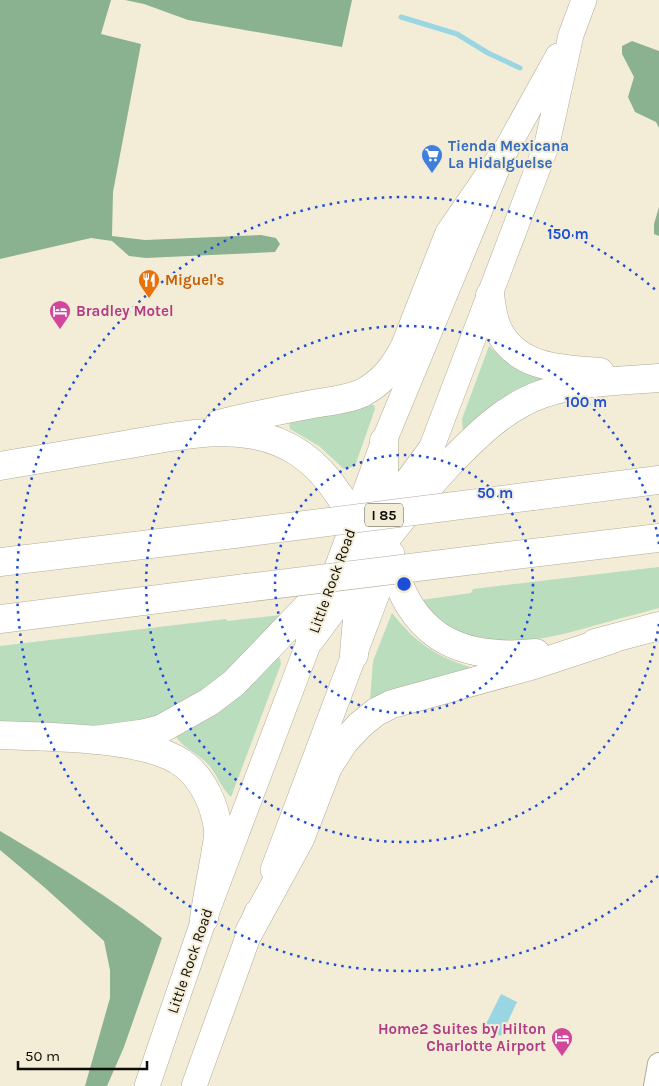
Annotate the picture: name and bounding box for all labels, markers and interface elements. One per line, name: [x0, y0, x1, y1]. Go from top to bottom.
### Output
place label: Tienda Mexicana La Hidalguelse: [448, 137, 569, 172]
supermarket icon: Tienda Mexicana La Hidalguelse: [420, 143, 444, 174]
text: 150 m: [547, 225, 589, 243]
restaurant icon: Miguel's: [137, 268, 161, 299]
place label: Miguel's: [165, 271, 224, 289]
hotel icon: Bradley Motel: [48, 299, 72, 330]
place label: Bradley Motel: [76, 302, 174, 320]
text: 100 m: [565, 393, 607, 411]
text: 50 m: [477, 484, 513, 502]
road number: I 85: [365, 504, 403, 526]
street label: Little Rock Road: [305, 526, 359, 636]
centre of rings: [395, 575, 413, 593]
street label: Little Rock Road: [164, 906, 216, 1016]
place label: Home2 Suites by Hilton Charlotte Airport: [378, 1020, 546, 1055]
hotel icon: Home2 Suites by Hilton Charlotte Airport: [550, 1026, 574, 1057]
scale bar: [18, 1038, 146, 1070]
text: 50 m: [25, 1047, 60, 1065]

